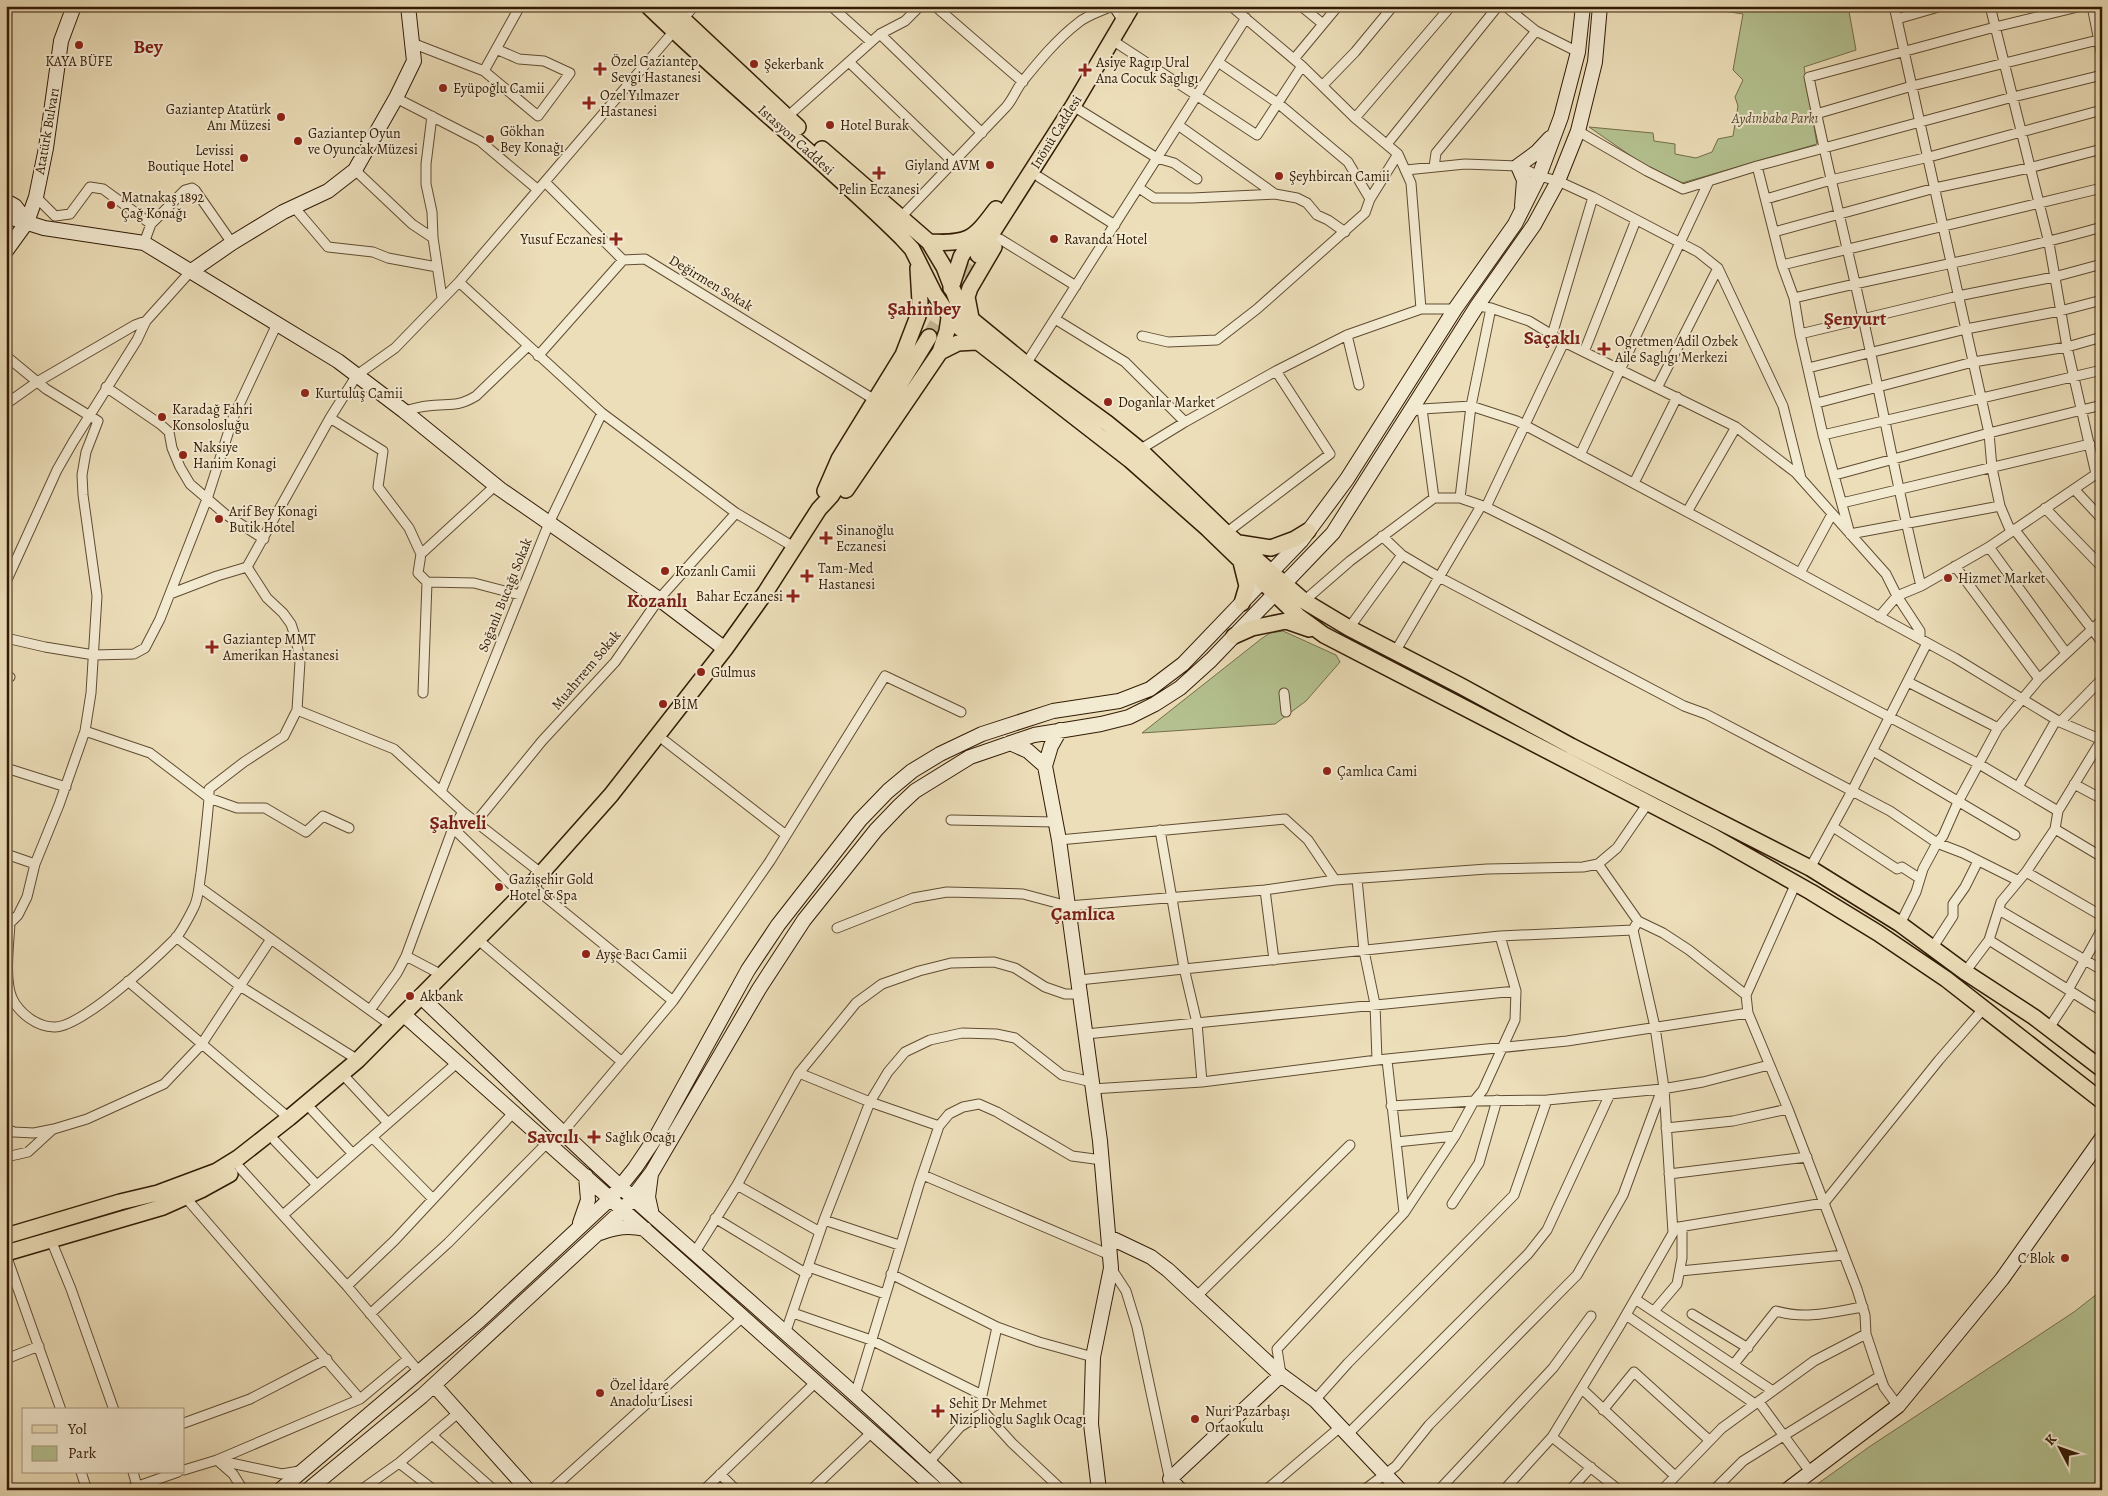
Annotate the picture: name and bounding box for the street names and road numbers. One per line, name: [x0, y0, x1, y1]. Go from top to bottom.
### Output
street label: Atatürk Bulvarı: [30, 86, 64, 177]
street label: Inönü Caddesi: [1026, 91, 1086, 173]
street label: Istasyon Caddesi: [754, 101, 838, 179]
street label: Değirmen Sokak: [665, 250, 757, 316]
street label: Soğanlı Bucağı Sokak: [473, 535, 537, 655]
street label: Muahrrem Sokak: [547, 626, 625, 714]

